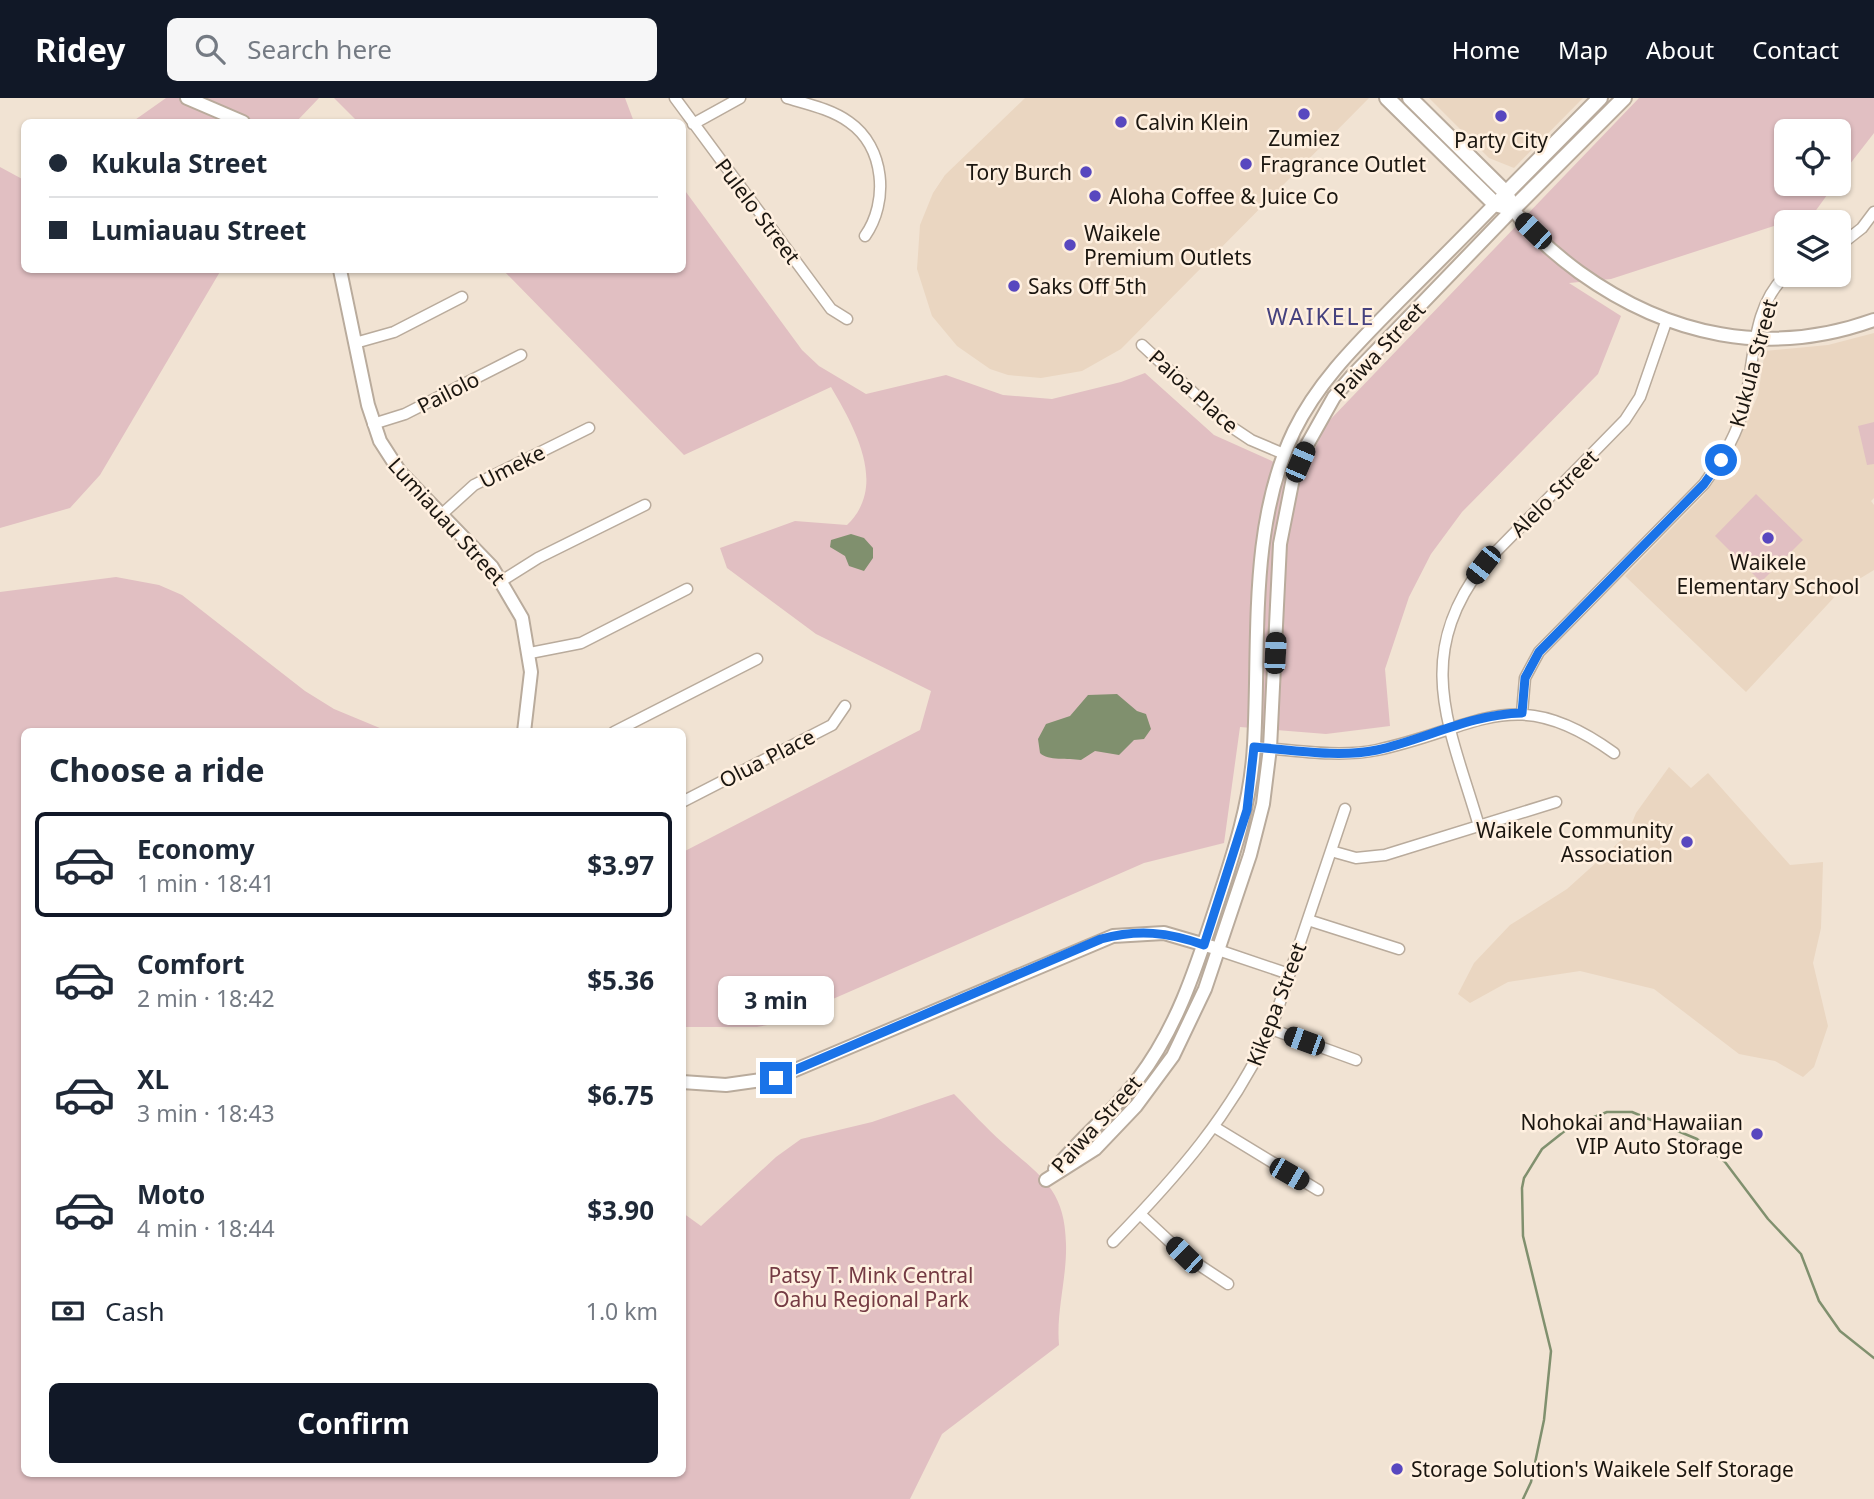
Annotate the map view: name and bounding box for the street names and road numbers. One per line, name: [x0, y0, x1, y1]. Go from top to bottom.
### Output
street label: Pulelo Street: [709, 153, 807, 270]
street label: Paiwa Street: [1327, 295, 1431, 404]
street label: Kukula Street: [1722, 295, 1784, 430]
street label: Paioa Place: [1143, 343, 1245, 439]
street label: Pailolo: [412, 365, 484, 419]
street label: Umeke: [475, 438, 549, 494]
street label: Alelo Street: [1504, 443, 1604, 543]
street label: Lumiauau Street: [382, 451, 512, 591]
street label: Olua Place: [714, 722, 820, 794]
street label: Kikepa Street: [1240, 938, 1313, 1070]
street label: Paiwa Street: [1045, 1069, 1148, 1179]

